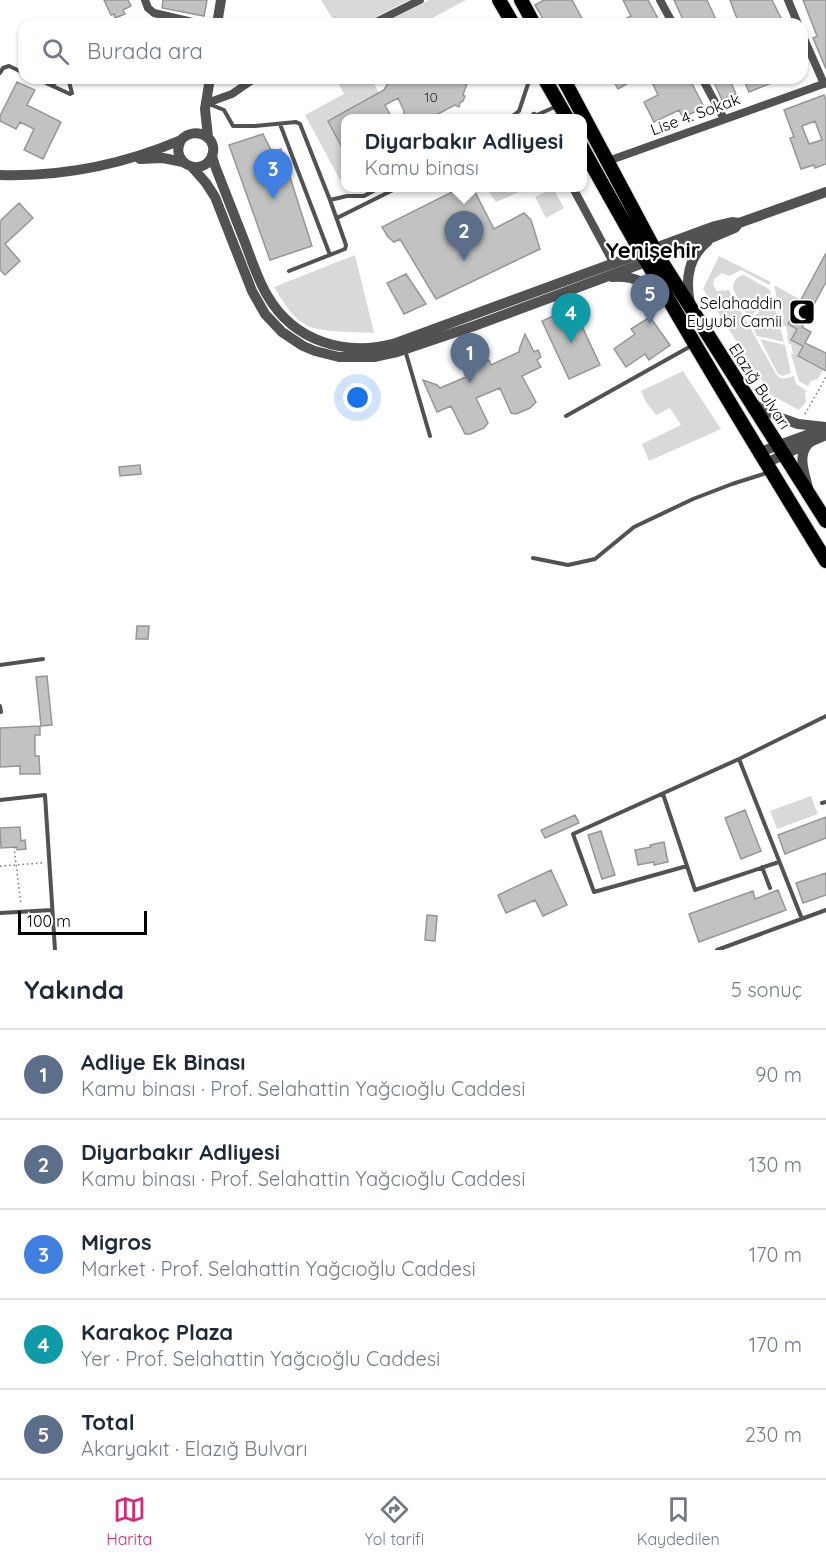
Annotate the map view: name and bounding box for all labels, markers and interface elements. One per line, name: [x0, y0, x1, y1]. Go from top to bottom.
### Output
search box: [18, 18, 808, 84]
icon: search: [39, 35, 72, 68]
text: Burada ara: [87, 37, 203, 65]
house number: 10: [424, 88, 438, 106]
street label: Lise 4. Sokak: [647, 89, 743, 139]
popup: [341, 114, 587, 192]
text: Diyarbakır Adliyesi: [365, 127, 563, 155]
pin: 3: [254, 150, 292, 199]
text: Kamu binası: [365, 155, 479, 180]
pin: 2: [444, 212, 484, 261]
district label: Yenişehir: [606, 236, 701, 264]
pin: 5: [630, 274, 670, 324]
place label: Selahaddin Eyyubi Camii: [687, 293, 782, 331]
pin: 4: [552, 294, 590, 343]
mosque icon: Selahaddin Eyyubi Camii: [787, 297, 817, 327]
pin: 1: [450, 334, 490, 383]
street label: Elazığ Bulvarı: [725, 339, 795, 433]
your location: [343, 383, 372, 412]
scale bar: [18, 908, 147, 935]
text: 100 m: [27, 911, 71, 931]
text: Yakında: [24, 973, 124, 1006]
text: 5 sonuç: [731, 977, 802, 1002]
text: Adliye Ek Binası: [81, 1048, 246, 1076]
text: 1: [40, 1062, 47, 1087]
text: 90 m: [755, 1062, 802, 1087]
text: Kamu binası · Prof. Selahattin Yağcıoğlu Caddesi: [81, 1076, 525, 1101]
text: Diyarbakır Adliyesi: [81, 1138, 280, 1166]
text: 2: [38, 1152, 49, 1177]
text: 130 m: [749, 1152, 802, 1177]
text: Kamu binası · Prof. Selahattin Yağcıoğlu Caddesi: [81, 1166, 525, 1191]
text: Migros: [81, 1228, 152, 1256]
text: 3: [38, 1242, 49, 1267]
text: 170 m: [749, 1242, 802, 1267]
text: Market · Prof. Selahattin Yağcıoğlu Caddesi: [81, 1256, 476, 1281]
text: Karakoç Plaza: [81, 1318, 233, 1346]
text: 4: [38, 1332, 49, 1357]
text: 170 m: [749, 1332, 802, 1357]
text: Yer · Prof. Selahattin Yağcıoğlu Caddesi: [81, 1346, 440, 1371]
text: Total: [81, 1408, 135, 1436]
text: 5: [38, 1422, 49, 1447]
text: 230 m: [745, 1422, 802, 1447]
text: Akaryakıt · Elazığ Bulvarı: [81, 1436, 307, 1461]
tab: Harita: [106, 1493, 152, 1549]
tab: Yol tarifi: [364, 1493, 424, 1549]
tab: Kaydedilen: [637, 1493, 720, 1549]

